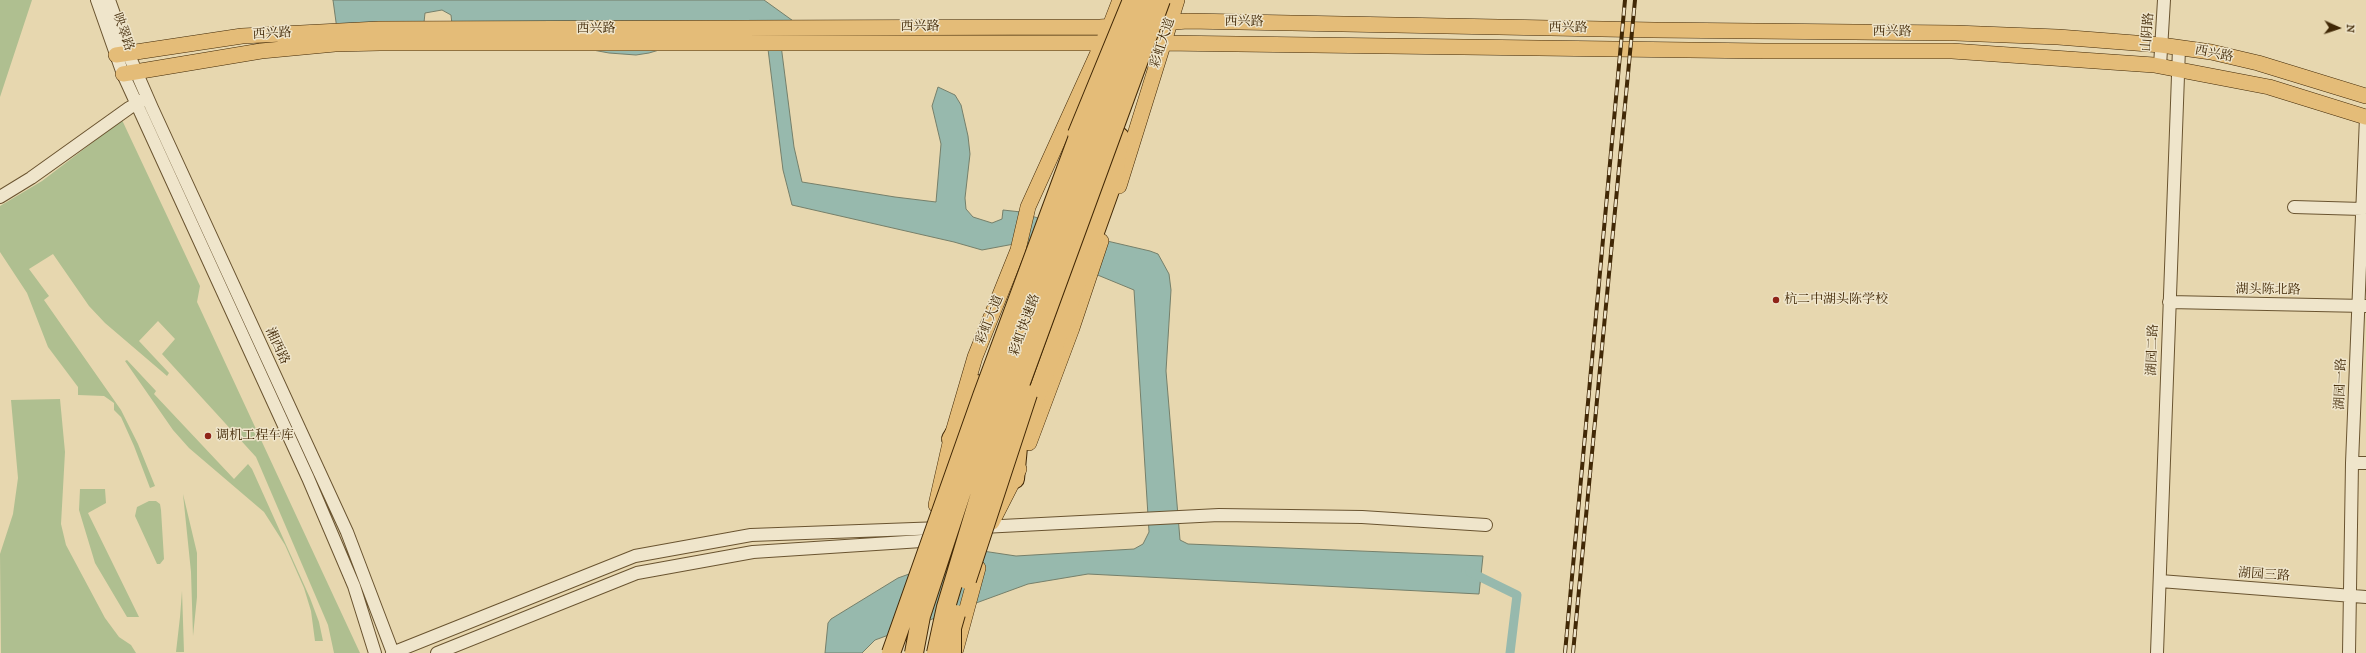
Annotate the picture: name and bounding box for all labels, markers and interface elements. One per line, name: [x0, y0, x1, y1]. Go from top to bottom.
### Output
north arrow: [2318, 8, 2358, 48]
street label: 映翠路: [109, 11, 137, 53]
street label: 山阴路: [2139, 12, 2157, 52]
street label: 西兴路: [1224, 14, 1264, 30]
street label: 彩虹大道: [1148, 16, 1178, 70]
street label: 西兴路: [901, 19, 939, 35]
street label: 西兴路: [1548, 20, 1588, 36]
street label: 西兴路: [577, 21, 615, 37]
street label: 西兴路: [1872, 24, 1912, 40]
text: N: [2344, 24, 2357, 33]
street label: 西兴路: [252, 25, 292, 43]
street label: 西兴路: [2193, 43, 2235, 65]
street label: 湖头陈北路: [2235, 282, 2301, 298]
street label: 彩虹快速路: [1007, 292, 1043, 358]
place label: 杭二中湖头陈学校: [1784, 292, 1888, 308]
street label: 彩虹大道: [973, 293, 1007, 347]
marker: 杭二中湖头陈学校: [1771, 295, 1781, 305]
street label: 湖园二路: [2144, 324, 2162, 376]
street label: 湘西路: [262, 325, 292, 367]
street label: 湖园一路: [2332, 358, 2350, 410]
place label: 调机工程车库: [216, 428, 294, 444]
marker: 调机工程车库: [203, 431, 213, 441]
street label: 湖园三路: [2238, 565, 2290, 585]

